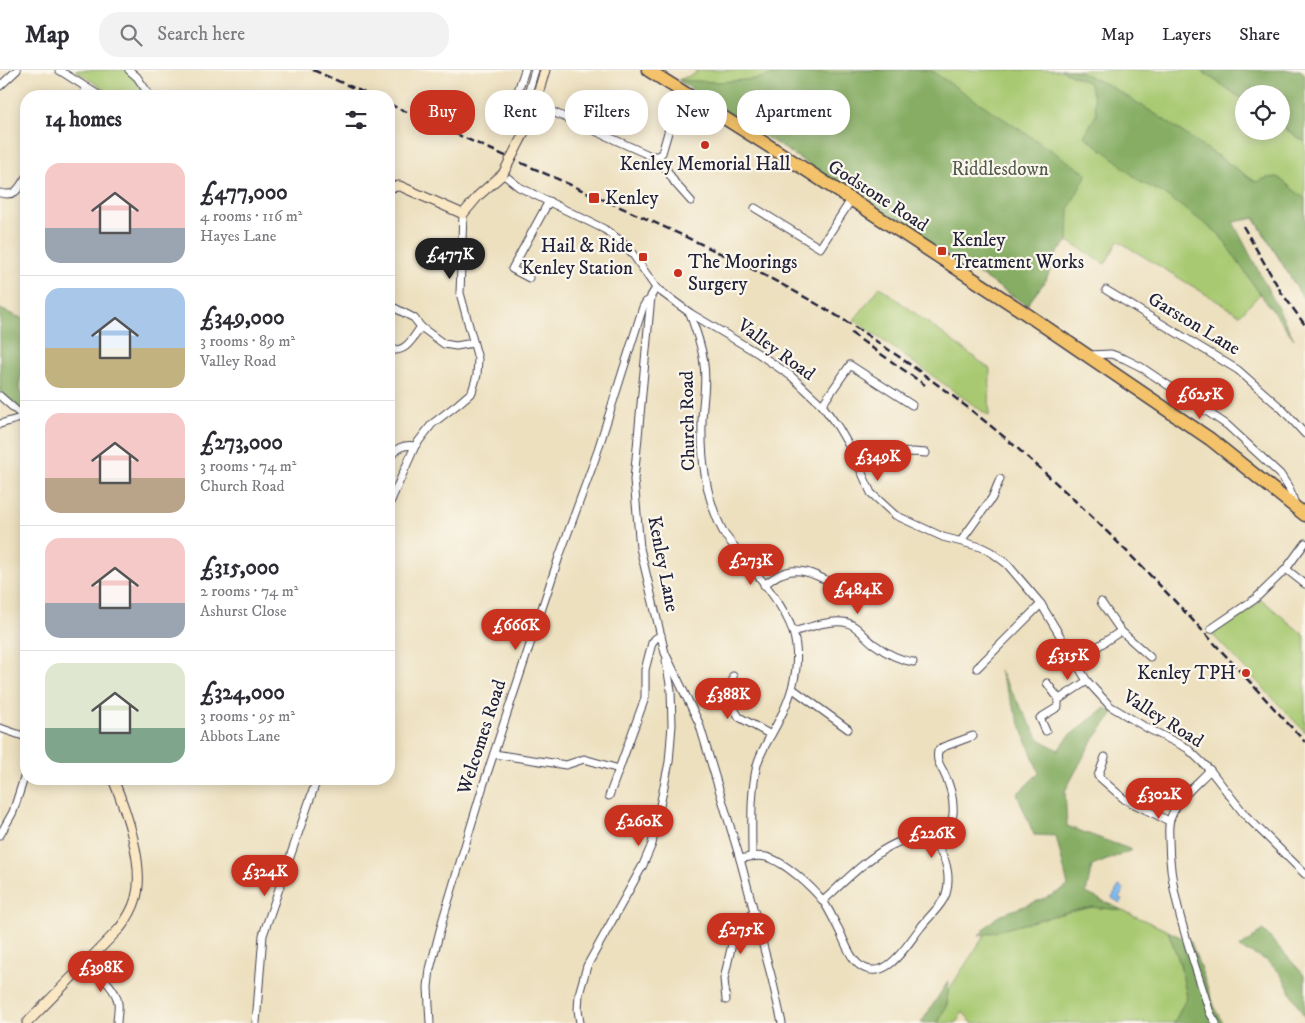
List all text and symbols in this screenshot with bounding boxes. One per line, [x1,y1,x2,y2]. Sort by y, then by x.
search box [99,12,449,57]
text: Map [25,20,69,50]
icon: search [117,21,145,49]
text: Search here [157,23,245,46]
text: Map [1101,24,1134,46]
text: Layers [1162,24,1211,46]
text: Share [1239,24,1280,46]
map controls [1235,85,1290,140]
button: locate [1235,85,1290,140]
chip: Buy [410,90,475,135]
chip: Rent [485,90,555,135]
chip: Filters [565,90,648,135]
chip: New [658,90,727,135]
chip: Apartment [737,90,850,135]
icon: filters [342,106,370,134]
text: 14 homes [45,107,122,133]
marker: Kenley Memorial Hall [699,139,711,151]
place label: Kenley Memorial Hall [619,153,791,176]
street label: Godstone Road [824,155,933,237]
park label: Riddlesdown [951,158,1049,181]
text: £477,000 [200,180,288,206]
icon: home [85,183,145,243]
place label: Kenley [605,187,659,210]
marker: Kenley [587,191,601,205]
text: 4 rooms · 116 m² [200,206,302,226]
text: Hayes Lane [200,226,276,246]
place label: Kenley Treatment Works [952,229,1084,274]
place label: Hail & Ride Kenley Station [521,235,633,280]
pin: £477K [415,238,485,280]
text: £477K [426,244,474,264]
marker: Kenley Treatment Works [936,245,948,257]
marker: Hail & Ride Kenley Station [637,251,649,263]
place label: The Moorings Surgery [688,251,797,296]
marker: The Moorings Surgery [672,267,684,279]
street label: Garston Lane [1144,287,1244,361]
text: £349,000 [200,305,285,331]
icon: home [85,308,145,368]
street label: Valley Road [732,313,820,386]
text: 3 rooms · 89 m² [200,331,295,351]
text: Valley Road [200,351,276,371]
street label: Church Road [676,370,700,471]
pin: £625K [1165,378,1235,420]
text: £625K [1177,384,1223,404]
text: £273,000 [200,430,283,456]
icon: home [85,433,145,493]
pin: £349K [843,440,913,482]
text: £349K [855,446,901,466]
text: 3 rooms · 74 m² [200,456,297,476]
text: Church Road [200,476,284,496]
street label: Kenley Lane [642,514,684,614]
pin: £273K [716,544,786,586]
text: £273K [729,550,773,570]
text: £315,000 [200,555,279,581]
icon: home [85,558,145,618]
pin: £484K [823,572,893,615]
text: £484K [834,579,882,599]
text: 2 rooms · 74 m² [200,581,298,601]
text: Ashurst Close [200,601,287,621]
pin: £666K [481,608,551,651]
text: £666K [492,615,540,635]
pin: £315K [1033,638,1103,681]
text: £315K [1047,645,1089,665]
place label: Kenley TPH [1137,662,1236,685]
marker: Kenley TPH [1240,667,1252,679]
street label: Welcomes Road [452,676,512,798]
pin: £388K [693,678,763,720]
text: £324,000 [200,680,285,706]
icon: home [85,683,145,743]
text: £388K [706,684,750,704]
street label: Valley Road [1118,685,1208,753]
text: 3 rooms · 95 m² [200,706,295,726]
text: Abbots Lane [200,726,280,746]
pin: £302K [1124,778,1194,820]
text: £302K [1137,784,1181,804]
pin: £260K [604,804,674,847]
text: £260K [615,811,663,831]
pin: £226K [897,816,967,859]
text: £226K [909,823,955,843]
pin: £324K [230,854,300,897]
text: £324K [242,861,288,881]
pin: £275K [706,912,776,955]
text: £275K [718,919,764,939]
pin: £398K [66,950,136,993]
text: £398K [79,957,123,977]

